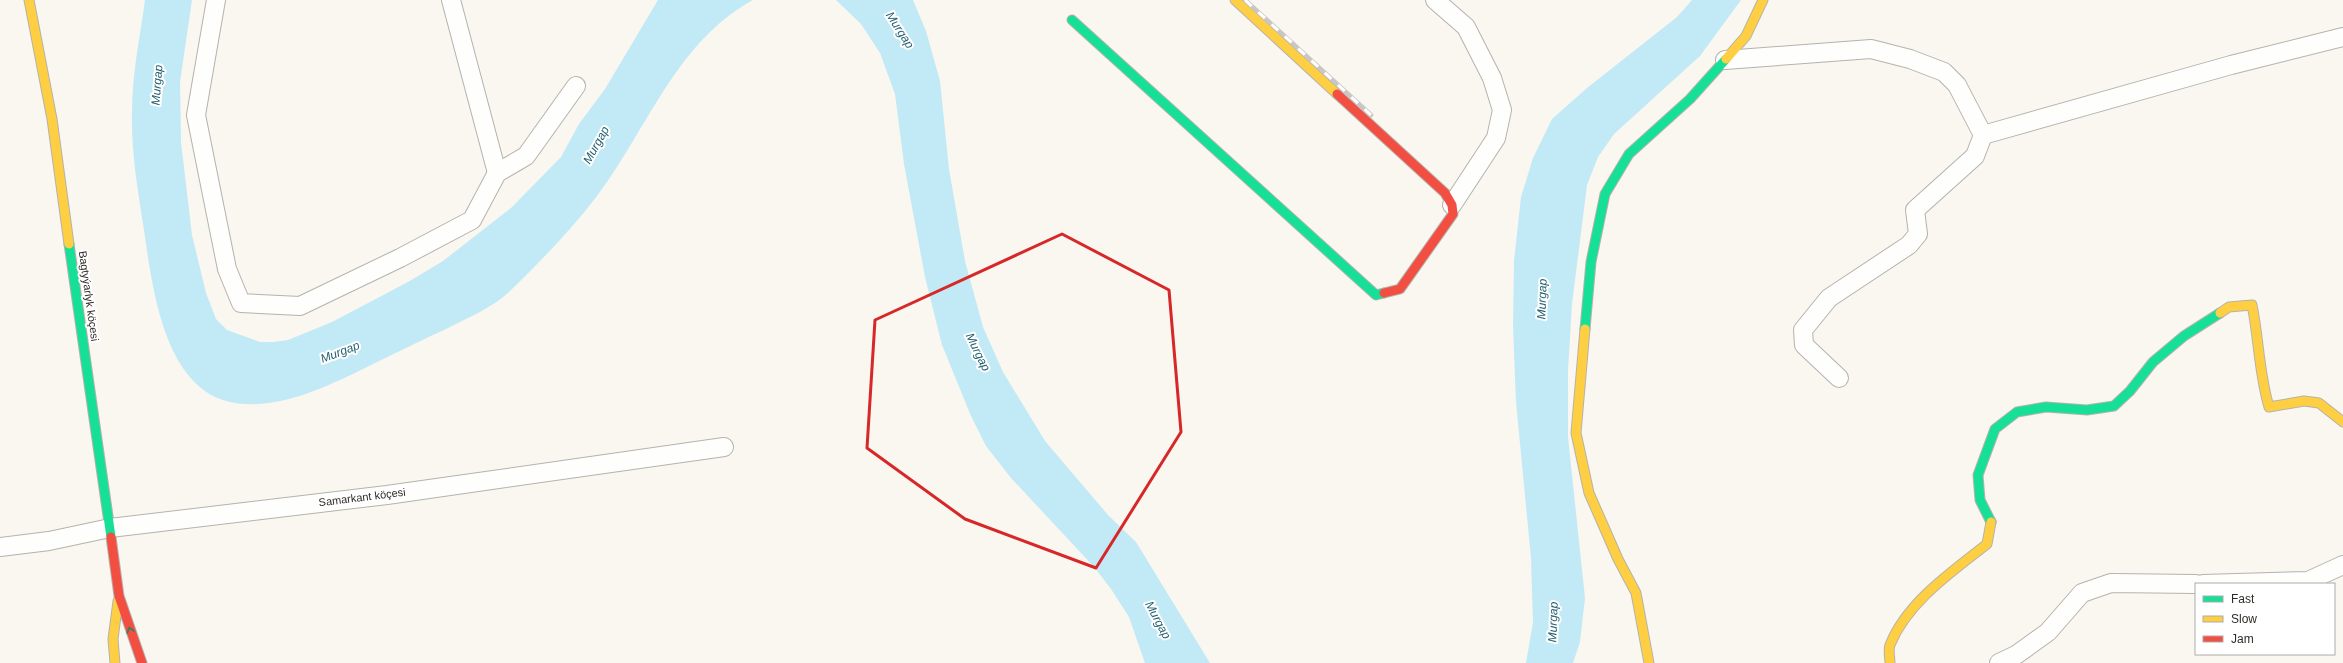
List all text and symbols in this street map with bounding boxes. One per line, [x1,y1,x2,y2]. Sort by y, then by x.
water label: Murgap [883,9,917,51]
water label: Murgap [149,64,165,106]
water label: Murgap [580,124,612,166]
street label: Bagtyýarlyk köçesi [77,250,101,342]
water label: Murgap [1534,278,1550,320]
water label: Murgap [963,331,993,374]
water label: Murgap [318,338,362,366]
street label: Samarkant köçesi [318,486,406,508]
legend [2195,583,2335,655]
text: Fast [2231,592,2255,606]
water label: Murgap [1142,599,1174,642]
water label: Murgap [1545,601,1561,643]
text: Slow [2231,612,2257,626]
one-way arrow [126,626,135,633]
text: Jam [2231,632,2254,646]

